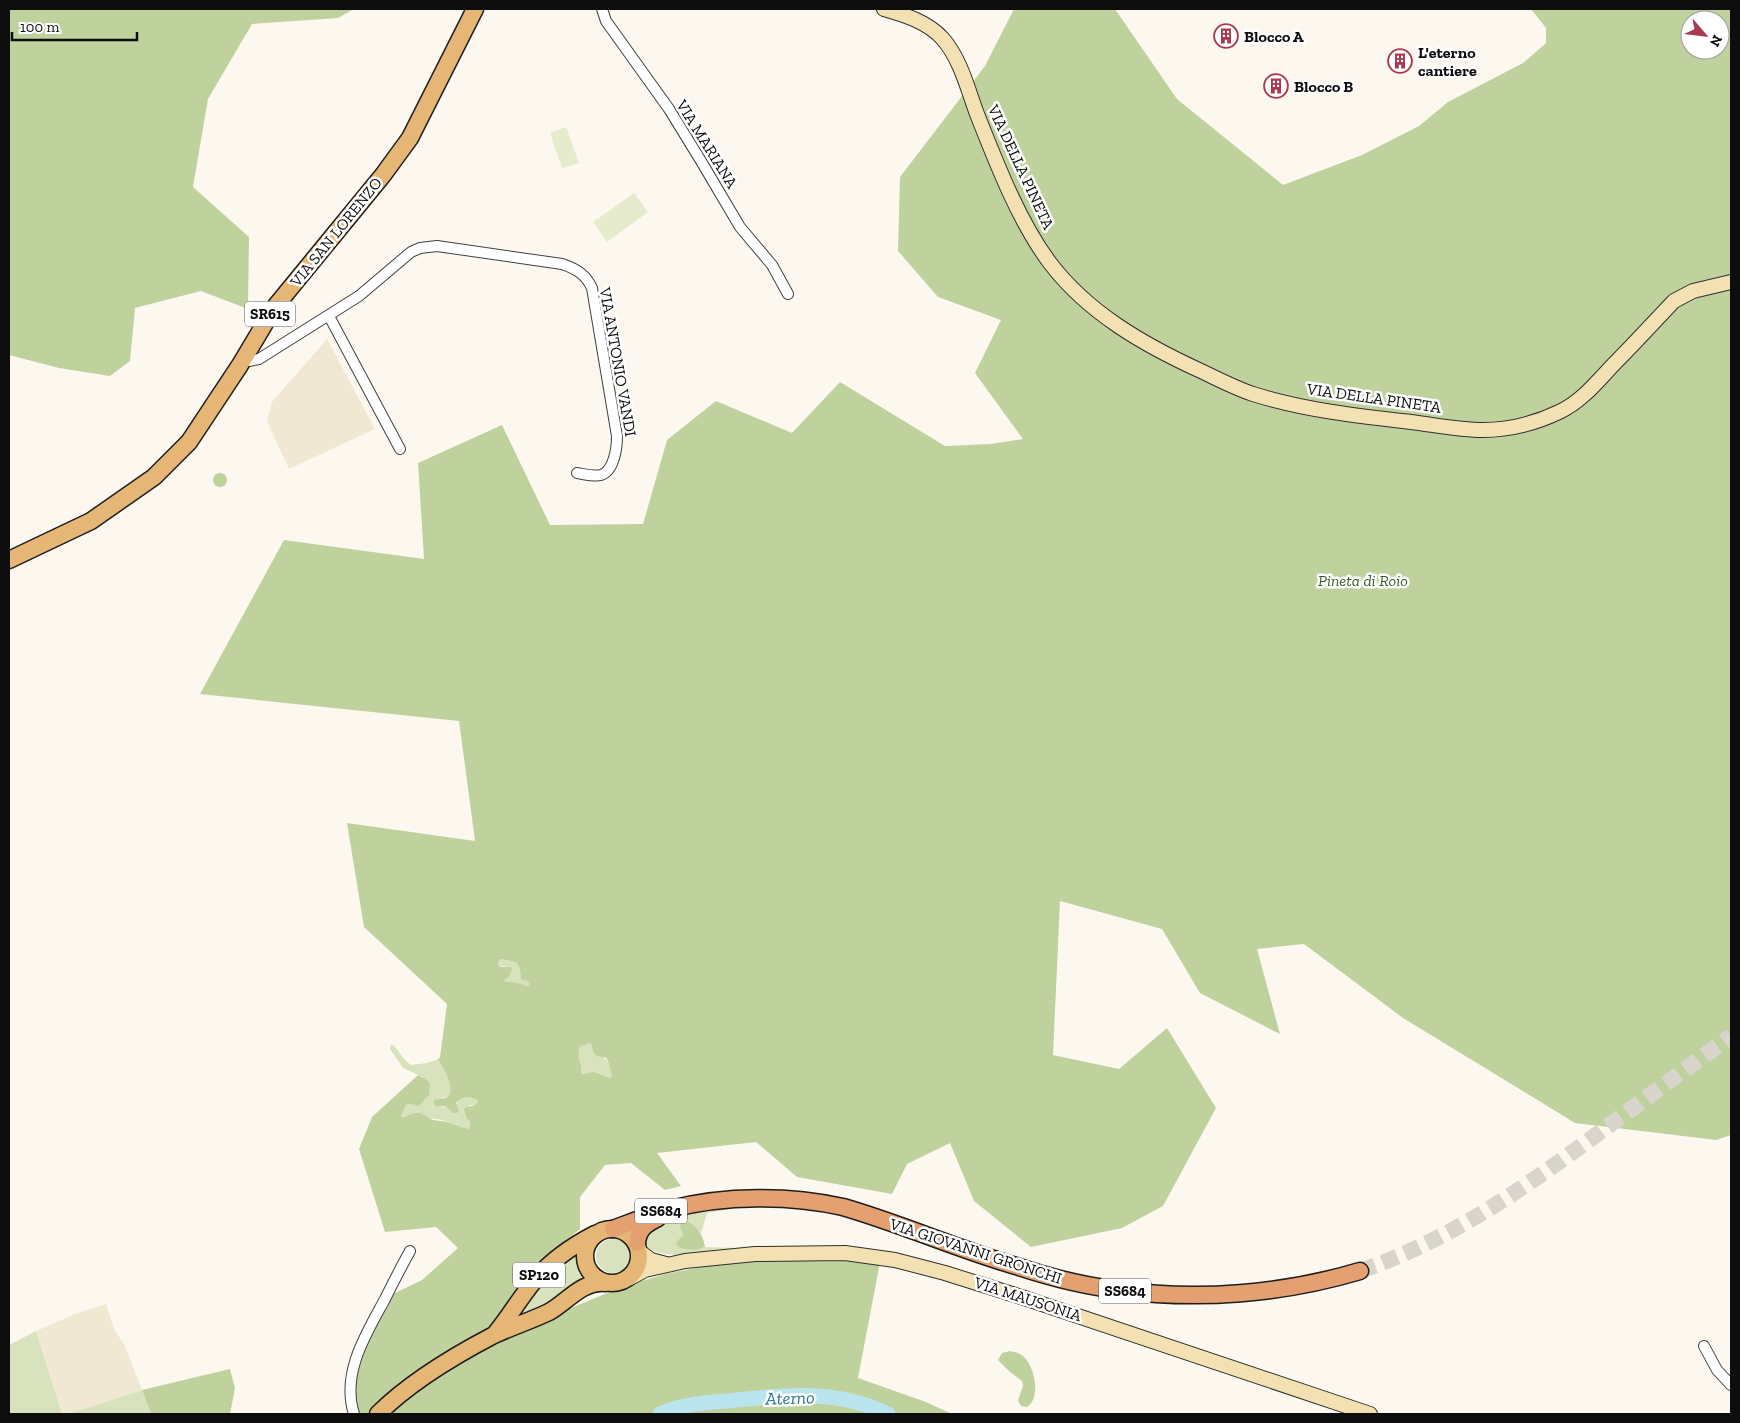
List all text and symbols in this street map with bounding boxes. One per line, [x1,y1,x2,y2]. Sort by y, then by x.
scale bar [12,10,138,42]
north arrow [1680,10,1730,60]
text: 100 m [20,18,59,36]
building icon: Blocco A [1213,23,1239,49]
place label: Blocco A [1244,27,1304,46]
text: N [1706,32,1726,50]
place label: L'eterno cantiere [1418,43,1477,80]
building icon: L'eterno cantiere [1387,48,1413,74]
building icon: Blocco B [1263,73,1289,99]
place label: Blocco B [1294,77,1353,96]
street label: VIA MARIANA [672,95,742,192]
street label: VIA DELLA PINETA [983,101,1058,233]
street label: VIA SAN LORENZO [285,173,386,291]
street label: VIA ANTONIO VANDI [595,285,640,438]
road number: SR615 [245,302,295,326]
street label: VIA DELLA PINETA [1305,379,1443,417]
park label: Pineta di Roio [1318,571,1408,590]
road number: SS684 [635,1198,687,1224]
street label: VIA GIOVANNI GRONCHI [887,1214,1064,1288]
road number: SP120 [513,1262,565,1288]
street label: VIA MAUSONIA [971,1272,1085,1325]
road number: SS684 [1099,1278,1151,1304]
water label: Aterno [764,1386,815,1410]

